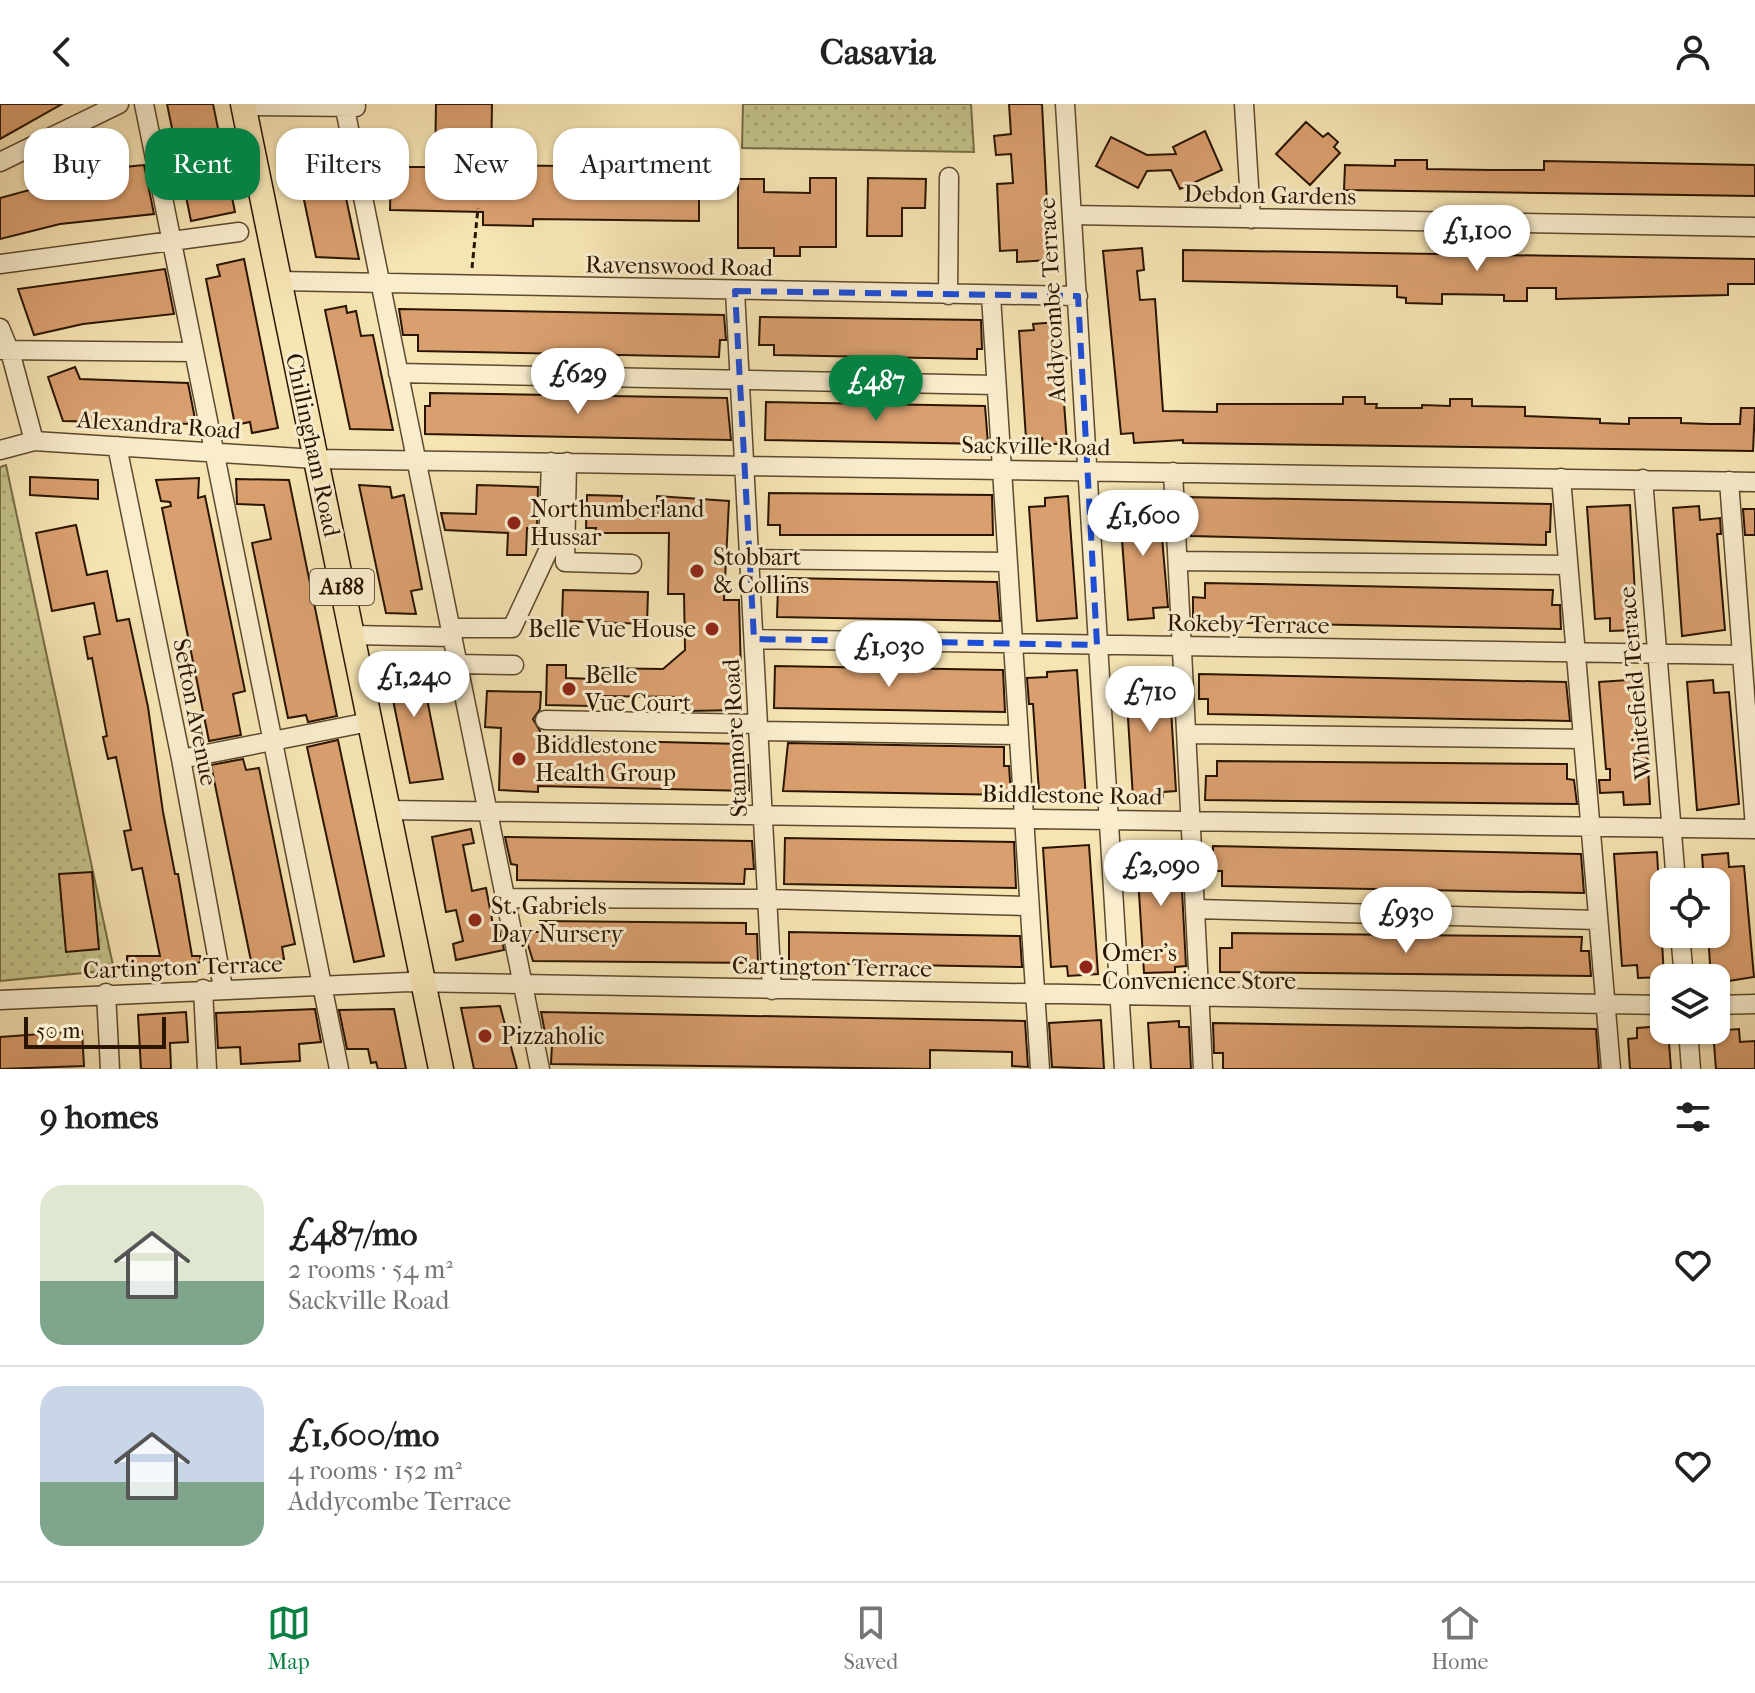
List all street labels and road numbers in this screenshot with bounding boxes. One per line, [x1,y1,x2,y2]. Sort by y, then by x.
street label: Debdon Gardens [1183,179,1357,211]
street label: Addycombe Terrace [1033,196,1071,405]
street label: Ravenswood Road [585,250,774,282]
street label: Chillingham Road [280,351,346,540]
street label: Alexandra Road [75,405,243,445]
street label: Sackville Road [961,431,1112,461]
road number: A188 [310,569,374,605]
street label: Whitefield Terrace [1613,585,1657,782]
street label: Rokeby Terrace [1166,609,1330,639]
street label: Sefton Avenue [167,636,223,788]
street label: Stanmore Road [717,657,753,818]
street label: Biddlestone Road [981,779,1164,811]
street label: Cartington Terrace [83,950,284,984]
street label: Cartington Terrace [732,951,932,983]

